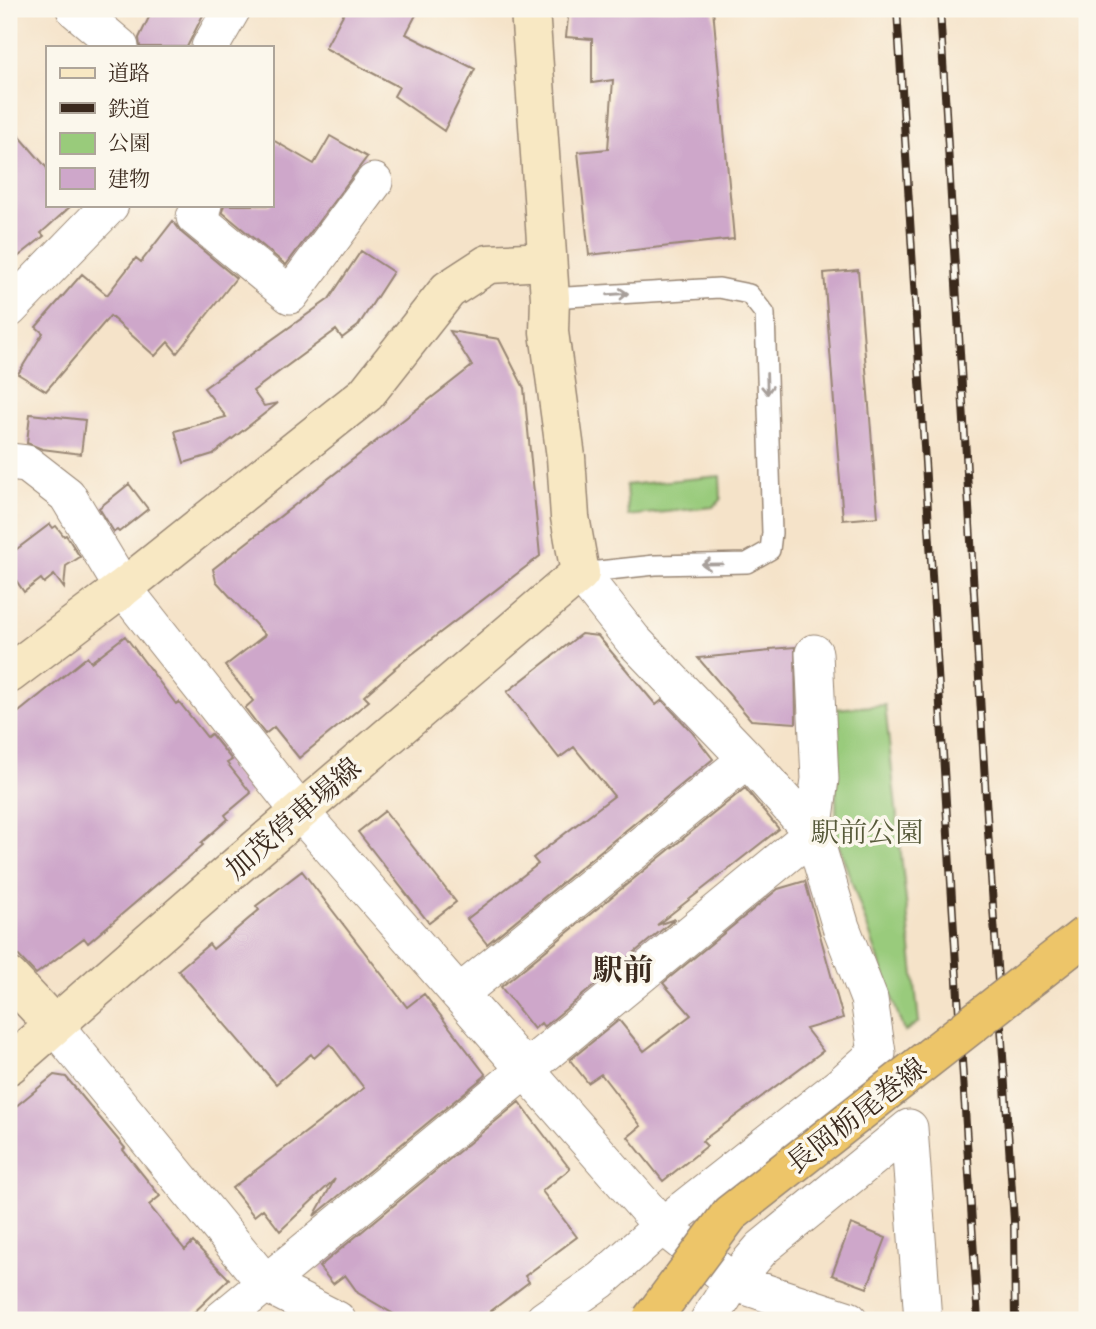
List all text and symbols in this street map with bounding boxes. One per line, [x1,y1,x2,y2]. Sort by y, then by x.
legend [46,46,273,206]
text: 道路 [108,60,150,90]
text: 鉄道 [108,96,150,126]
text: 公園 [108,130,150,160]
text: 建物 [108,166,150,196]
one-way arrow [606,287,629,300]
one-way arrow [761,372,774,395]
one-way arrow [701,557,724,570]
street label: 加茂停車場線 [218,750,371,890]
park label: 駅前公園 [811,815,923,855]
district label: 駅前 [593,951,653,994]
street label: 長岡栃尾巻線 [779,1050,936,1185]

